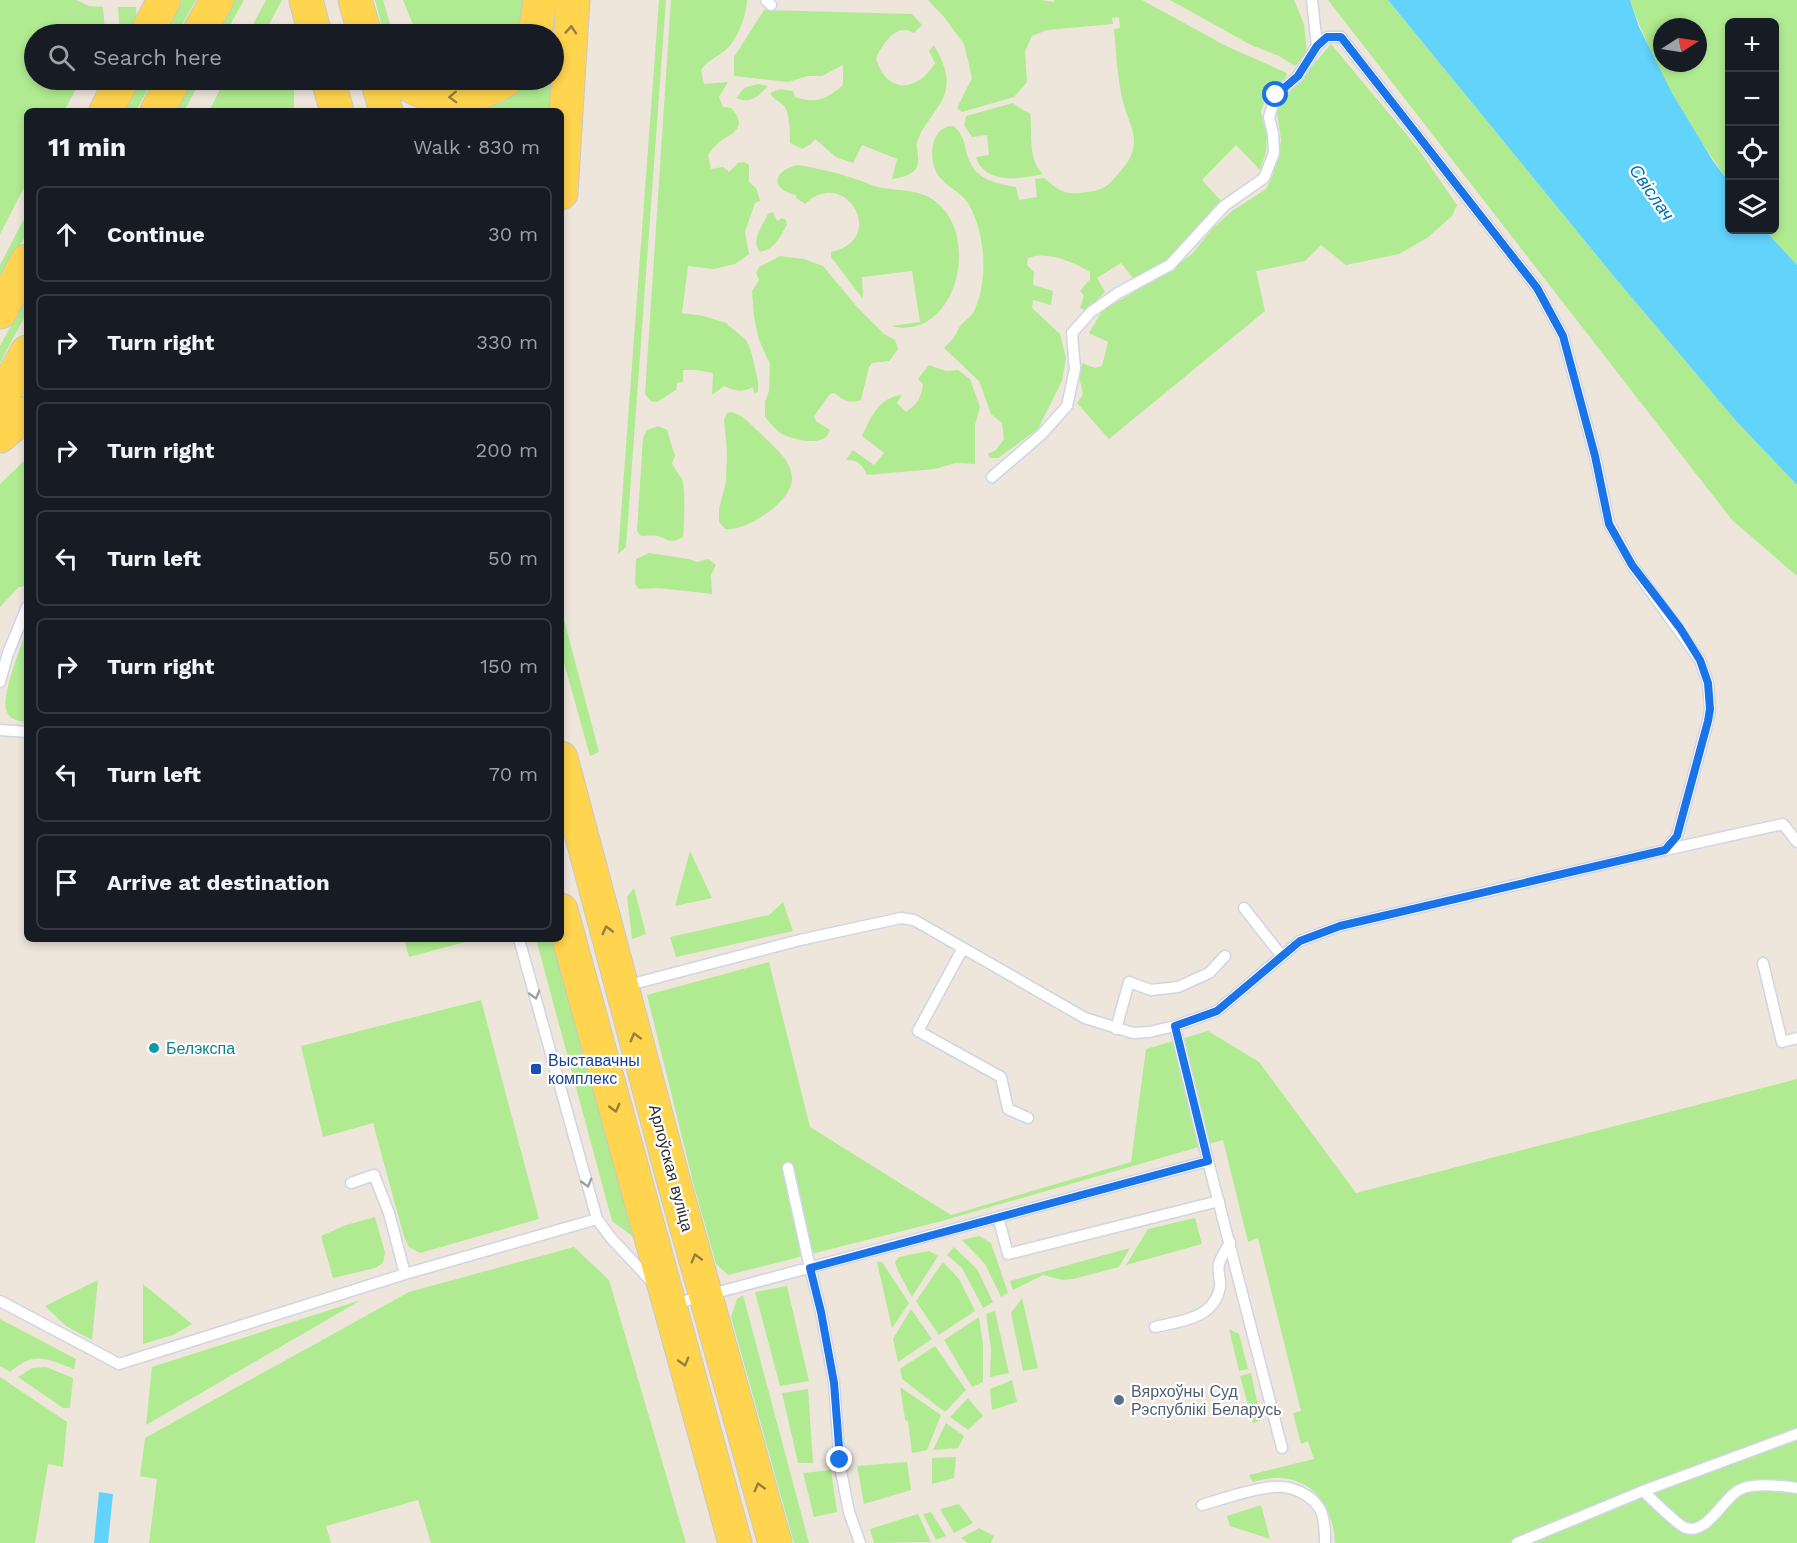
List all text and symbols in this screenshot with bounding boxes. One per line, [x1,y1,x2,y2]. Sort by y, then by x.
north arrow [1653,18,1707,72]
map controls [1725,18,1779,234]
button: + [1725,18,1779,72]
search box [24,24,564,90]
one-way arrow [565,25,578,34]
icon: search [45,41,78,74]
text: Search here [93,45,222,70]
button: − [1725,72,1779,126]
route start [1262,81,1288,107]
one-way arrow [449,90,458,103]
button: locate [1725,126,1779,180]
text: 11 min [48,132,126,162]
text: Walk · 830 m [413,135,540,159]
water label: Свіслач [1625,160,1679,224]
button: layers [1725,180,1779,234]
icon: ahead [50,218,83,251]
text: Continue [107,222,205,247]
text: 30 m [488,222,538,246]
icon: right [50,326,83,359]
text: Turn right [107,330,214,355]
text: 330 m [476,330,538,354]
icon: right [50,434,83,467]
text: Turn right [107,438,214,463]
text: 200 m [476,438,538,462]
icon: left [50,542,83,575]
text: Turn left [107,546,201,571]
text: 50 m [488,546,538,570]
icon: right [50,650,83,683]
text: Turn right [107,654,214,679]
text: 150 m [480,654,538,678]
icon: left [50,758,83,791]
text: Turn left [107,762,201,787]
text: 70 m [489,762,538,786]
icon: arrive [50,866,83,899]
text: Arrive at destination [107,870,330,895]
one-way arrow [602,926,614,936]
one-way arrow [528,990,540,1000]
one-way arrow [630,1033,643,1043]
place label: Белэкспа [166,1039,235,1058]
marker: Белэкспа [147,1041,161,1055]
place label: Выставачны комплекс [548,1051,640,1088]
marker: Выставачны комплекс [529,1062,543,1076]
street label: Арлоўская вуліца [645,1102,697,1234]
one-way arrow [607,1103,620,1113]
one-way arrow [580,1177,592,1188]
one-way arrow [690,1253,703,1263]
one-way arrow [677,1356,689,1367]
place label: Вярхоўны Суд Рэспублікі Беларусь [1131,1382,1282,1419]
marker: Вярхоўны Суд Рэспублікі Беларусь [1112,1393,1126,1407]
route end [826,1446,852,1472]
one-way arrow [754,1482,766,1492]

